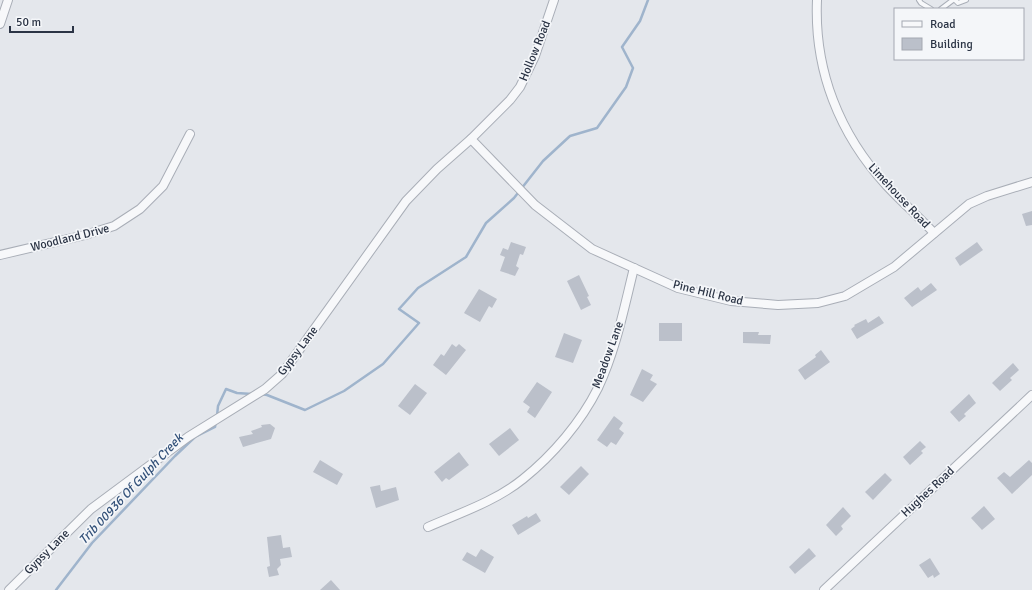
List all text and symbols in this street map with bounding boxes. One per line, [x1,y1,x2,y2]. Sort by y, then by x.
scale bar [10,8,73,34]
legend [894,8,1024,60]
text: 50 m [16,15,41,30]
text: Road [930,17,956,32]
street label: Hollow Road [516,18,554,84]
text: Building [930,37,973,52]
street label: Limehouse Road [865,160,933,232]
street label: Woodland Drive [29,221,111,255]
street label: Pine Hill Road [671,277,745,309]
street label: Meadow Lane [589,319,627,391]
street label: Gypsy Lane [275,323,321,379]
water label: Trib 00936 Of Gulph Creek [75,429,188,548]
street label: Hughes Road [898,464,958,520]
street label: Gypsy Lane [21,526,73,578]

